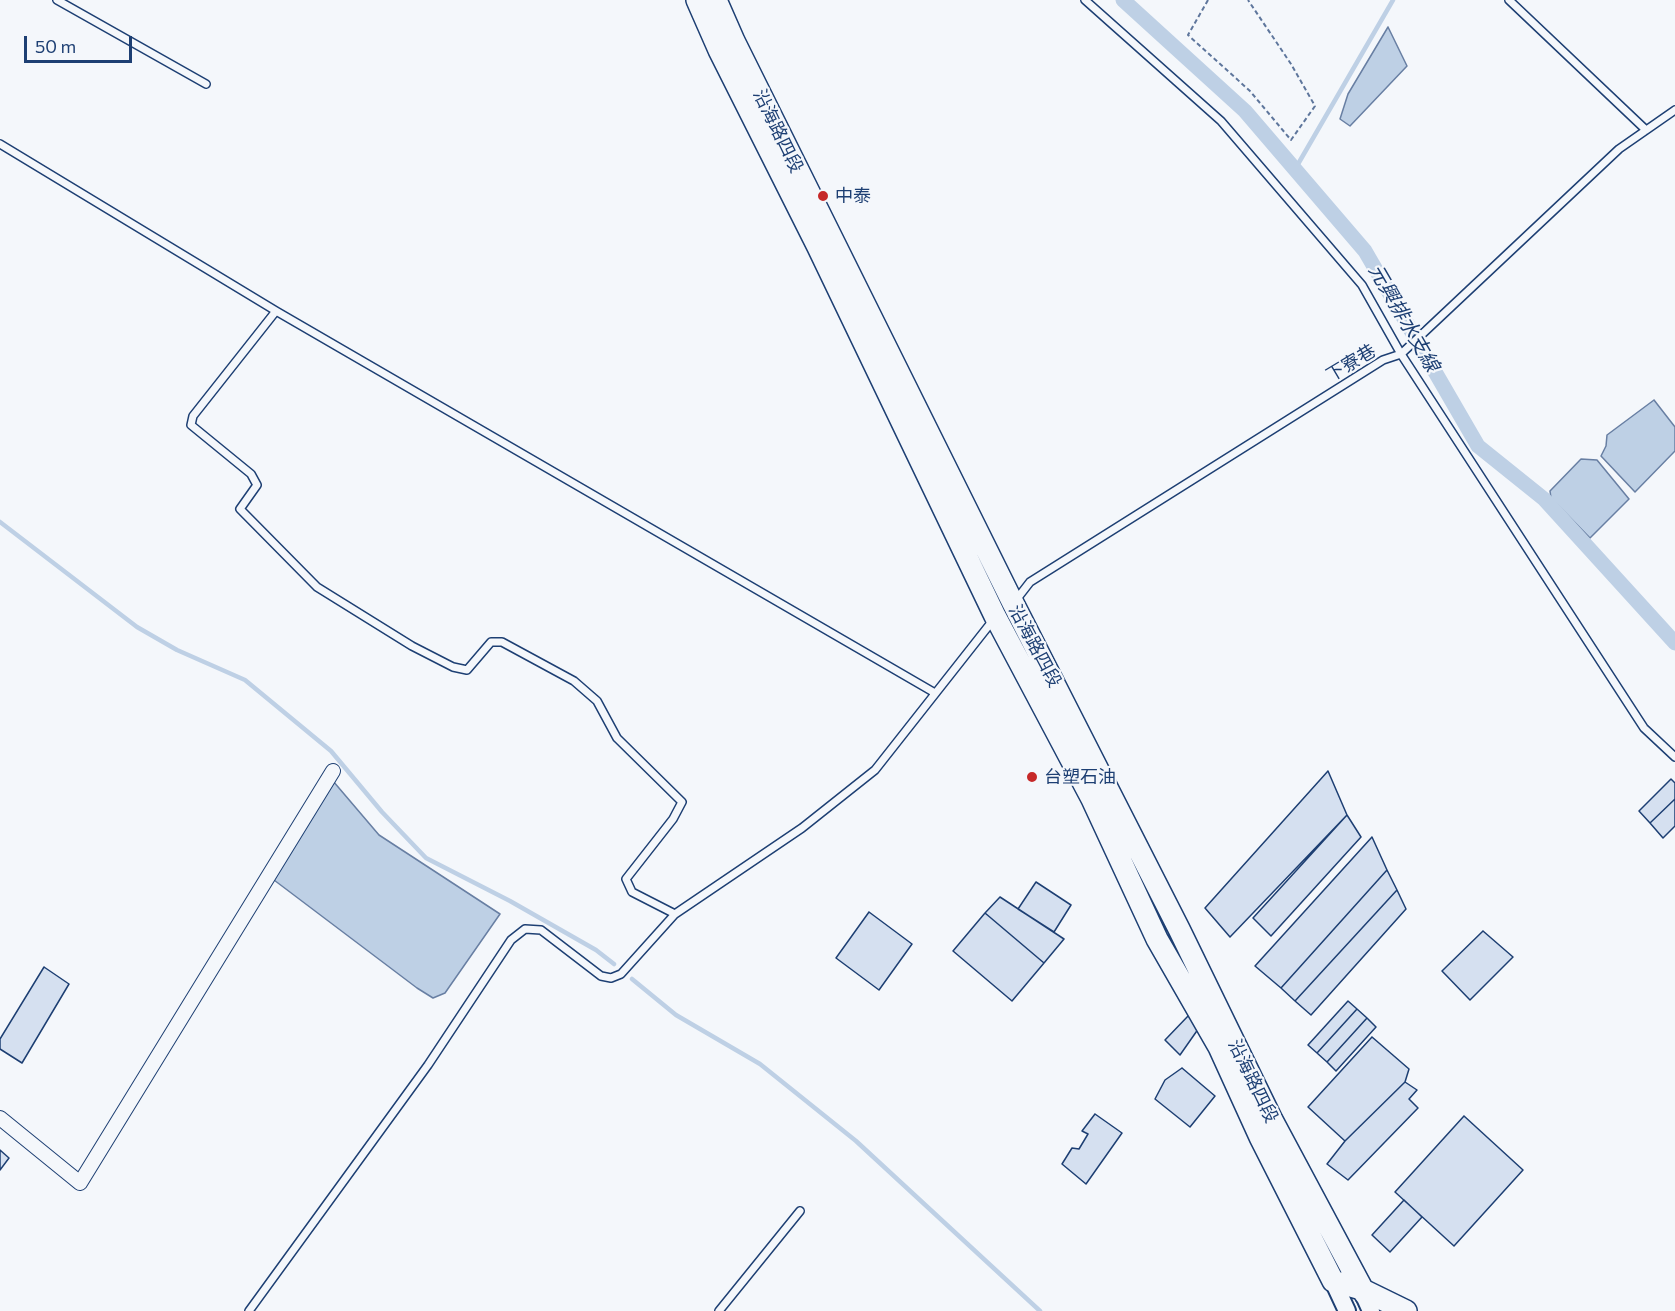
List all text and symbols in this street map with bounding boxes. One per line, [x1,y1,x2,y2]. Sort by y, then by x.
scale bar [27,24,135,62]
text: 50 m [35,35,76,57]
street label: 沿海路四段 [749,86,807,176]
place label: 中泰 [835,185,871,207]
marker: 中泰 [816,189,830,203]
water label: 元興排水支線 [1364,260,1444,376]
street label: 下寮巷 [1322,340,1380,386]
street label: 沿海路四段 [1004,601,1066,691]
place label: 台塑石油 [1044,766,1116,788]
marker: 台塑石油 [1025,770,1039,784]
street label: 沿海路四段 [1224,1036,1282,1126]

